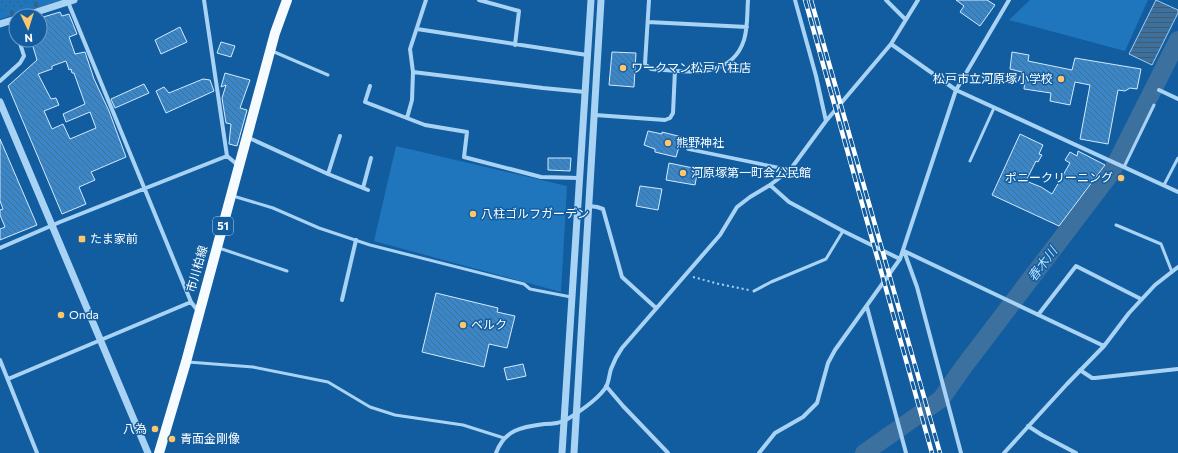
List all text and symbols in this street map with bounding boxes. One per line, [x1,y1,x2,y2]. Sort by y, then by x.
north arrow [8,8,48,48]
text: N [24,32,33,45]
place label: ワークマン松戸八柱店 [631,60,751,74]
marker: ワークマン松戸八柱店 [618,63,628,73]
place label: 松戸市立河原塚小学校 [933,71,1053,85]
marker: 松戸市立河原塚小学校 [1056,74,1066,84]
place label: 熊野神社 [676,135,724,149]
marker: 熊野神社 [663,138,673,148]
place label: 河原塚第一町会公民館 [691,165,811,179]
marker: 河原塚第一町会公民館 [678,168,688,178]
place label: ポニークリーニング [1005,170,1113,184]
marker: ポニークリーニング [1116,173,1126,183]
place label: 八柱ゴルフガーデン [481,206,589,220]
marker: 八柱ゴルフガーデン [468,209,478,219]
road number: 51 [213,217,233,235]
place label: たま家前 [90,231,138,245]
marker: たま家前 [77,234,87,244]
water label: 春木川 [1024,242,1061,284]
street label: 市川柏線 [183,244,209,294]
place label: Onda [69,307,99,321]
marker: Onda [56,310,66,320]
place label: ベルク [471,317,507,331]
marker: ベルク [458,320,468,330]
place label: 八為 [123,421,147,435]
marker: 八為 [150,424,160,434]
place label: 青面金剛像 [180,431,240,445]
marker: 青面金剛像 [167,434,177,444]

